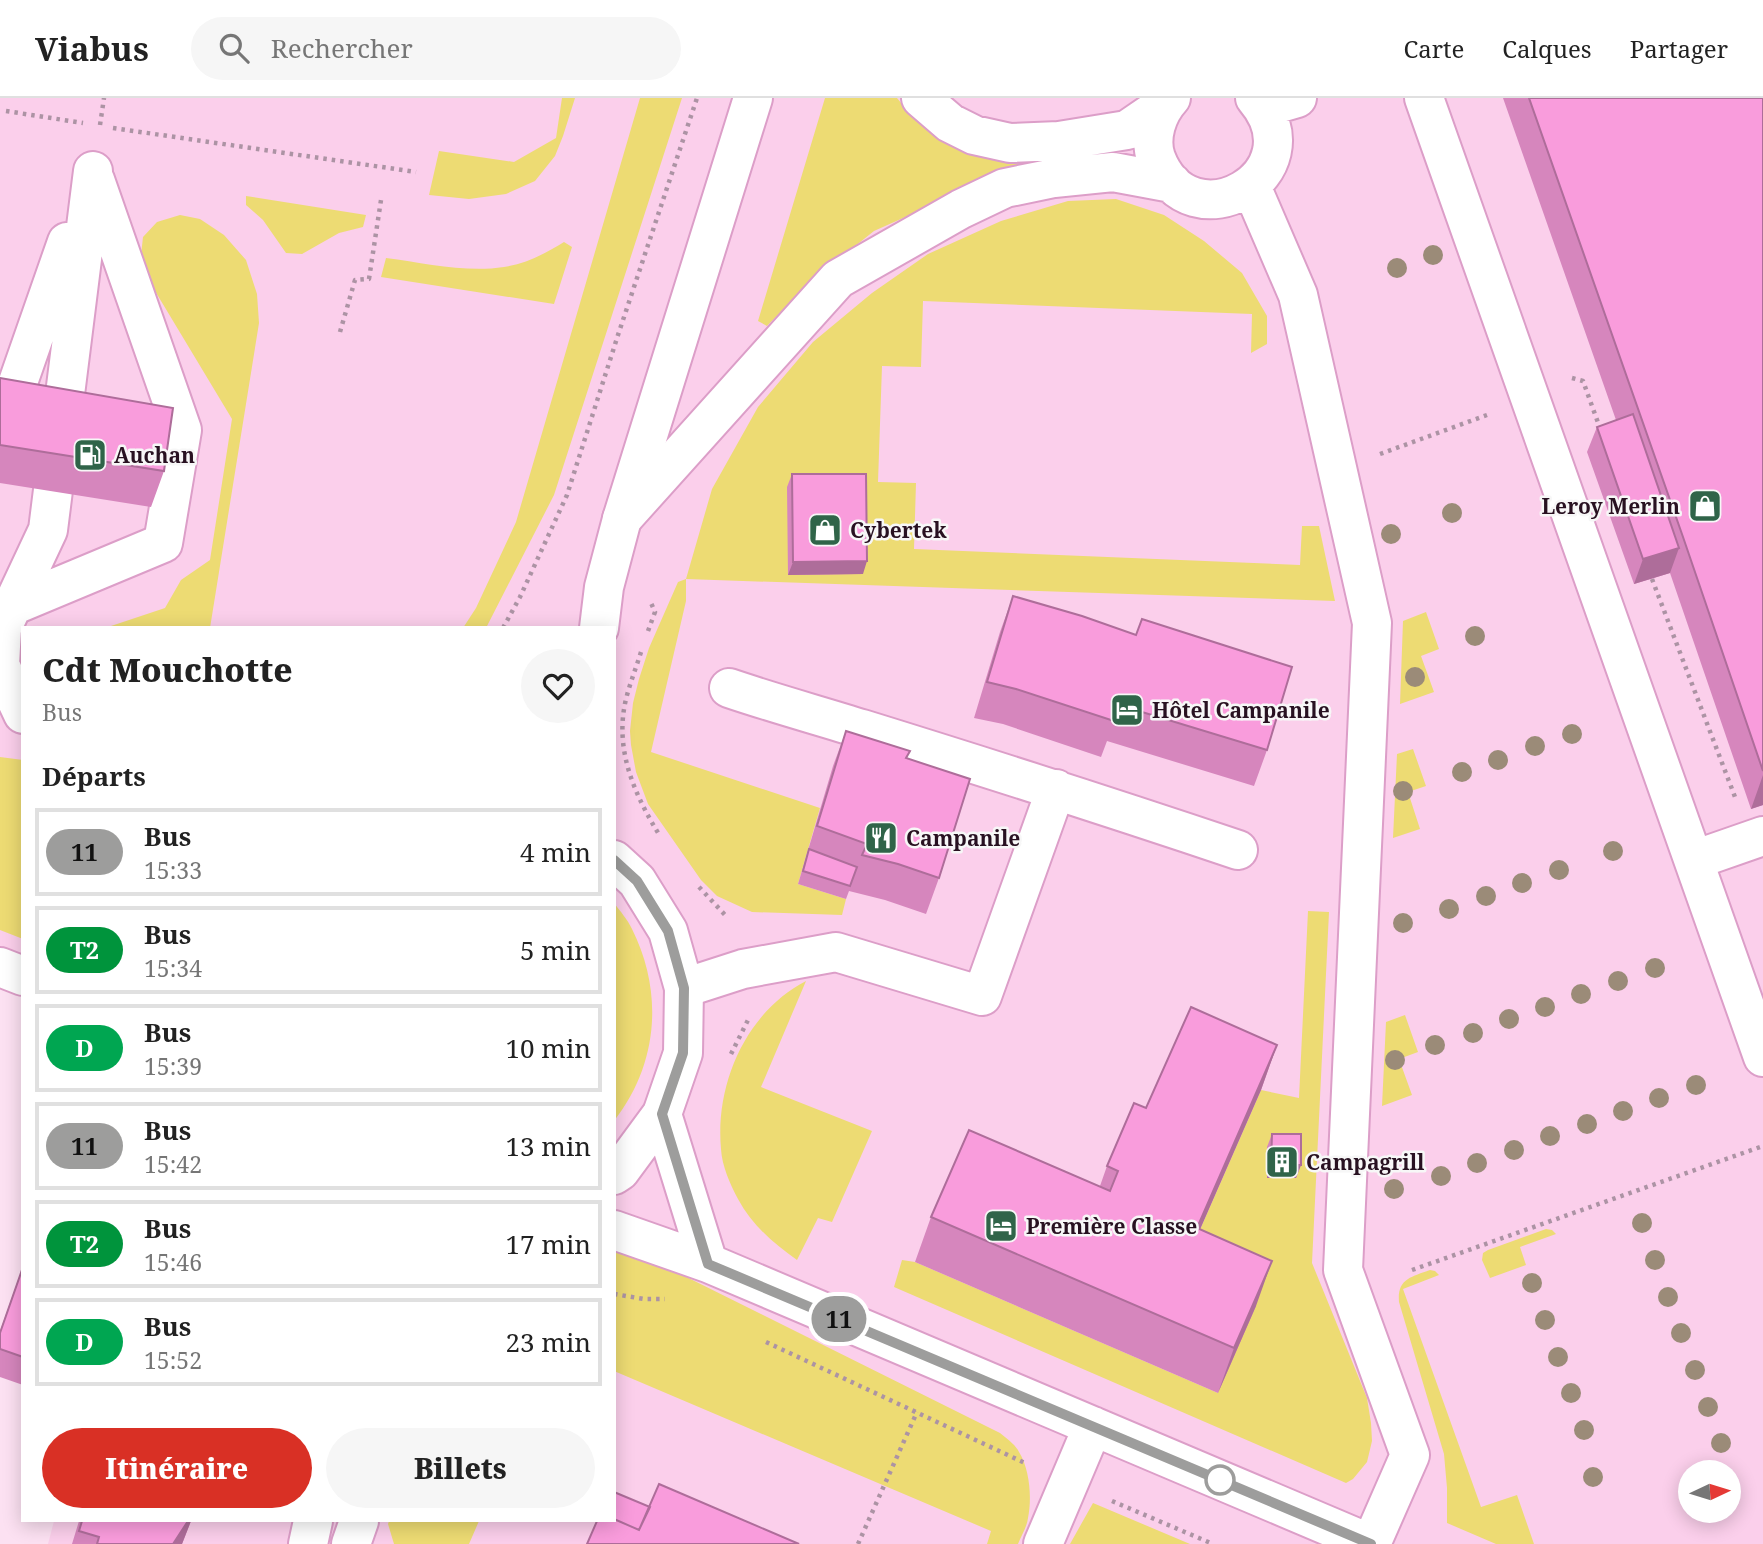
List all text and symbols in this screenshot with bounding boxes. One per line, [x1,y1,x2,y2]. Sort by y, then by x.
search box [191,17,681,80]
text: Viabus [35,26,149,71]
icon: search [215,29,253,67]
text: Rechercher [271,30,413,66]
text: Carte [1404,32,1464,65]
text: Calques [1502,32,1592,65]
text: Partager [1630,32,1728,65]
fuel station icon: Auchan [71,436,109,474]
place label: Auchan [114,441,195,469]
shop icon: Leroy Merlin [1686,487,1724,525]
place label: Leroy Merlin [1541,492,1680,520]
shop icon: Cybertek [806,511,844,549]
place label: Cybertek [850,516,947,544]
text: Cdt Mouchotte [42,647,293,692]
button: heart [521,649,595,723]
hotel icon: Hôtel Campanile [1108,691,1146,729]
text: Bus [42,696,82,728]
place label: Hôtel Campanile [1152,696,1330,724]
text: Départs [42,758,146,794]
text: Bus [144,818,191,854]
restaurant icon: Campanile [862,819,900,857]
place label: Campanile [906,824,1020,852]
text: 4 min [520,834,591,870]
text: 11 [71,835,98,868]
text: 15:33 [144,854,202,886]
text: Bus [144,916,191,952]
text: 5 min [520,932,591,968]
text: T2 [70,933,99,966]
text: 15:34 [144,952,202,984]
text: Bus [144,1014,191,1050]
text: 10 min [506,1030,591,1066]
text: D [75,1031,94,1064]
text: 15:39 [144,1050,202,1082]
text: Bus [144,1112,191,1148]
text: 13 min [506,1128,591,1164]
text: 11 [71,1129,98,1162]
building icon: Campagrill [1263,1143,1301,1181]
text: 15:42 [144,1148,202,1180]
place label: Campagrill [1306,1148,1425,1176]
hotel icon: Première Classe [982,1207,1020,1245]
text: Bus [144,1210,191,1246]
place label: Première Classe [1026,1212,1197,1240]
text: 17 min [506,1226,591,1262]
text: T2 [70,1227,99,1260]
text: 15:46 [144,1246,202,1278]
line badge: 11 [808,1296,870,1342]
text: 11 [825,1302,853,1335]
text: Bus [144,1308,191,1344]
text: 23 min [506,1324,591,1360]
text: D [75,1325,94,1358]
text: 15:52 [144,1344,202,1376]
button: Itinéraire [42,1428,312,1508]
button: Billets [326,1428,595,1508]
north arrow [1678,1460,1741,1522]
map controls [1678,1460,1741,1523]
unlabelled marker [1205,1465,1235,1495]

